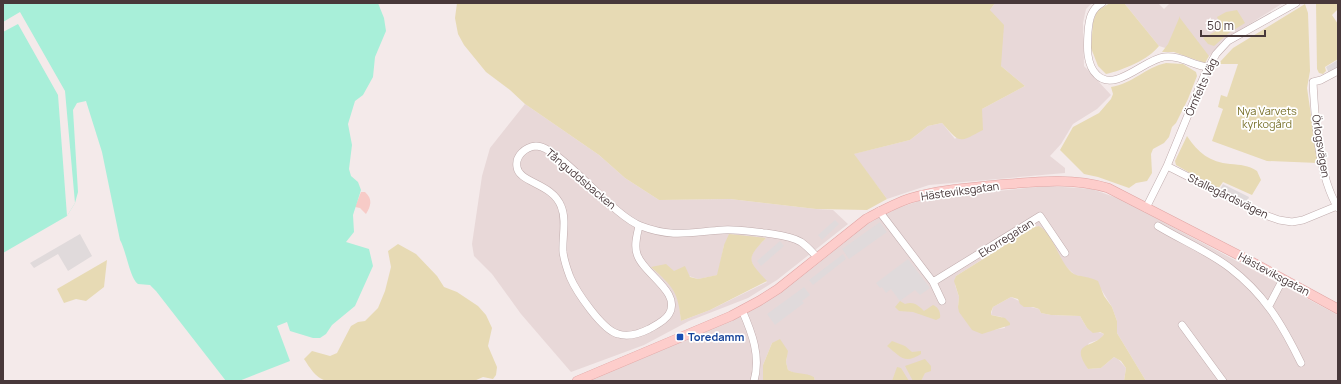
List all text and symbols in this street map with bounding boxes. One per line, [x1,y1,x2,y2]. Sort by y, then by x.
scale bar [1201,12,1265,38]
text: 50 m [1207,17,1234,34]
street label: Örnfelts Väg [1181,55,1220,118]
park label: Nya Varvets kyrkogård [1237,103,1297,131]
street label: Örlogsvägen [1309,113,1334,179]
street label: Tånguddsbacken [543,145,620,212]
street label: Stallegårdsvägen [1185,169,1271,222]
street label: Hästeviksgatan [920,178,1000,203]
street label: Ekorregatan [975,215,1036,260]
street label: Hästeviksgatan [1236,248,1313,299]
place label: Toredamm [688,329,745,344]
marker: Toredamm [675,332,685,342]

